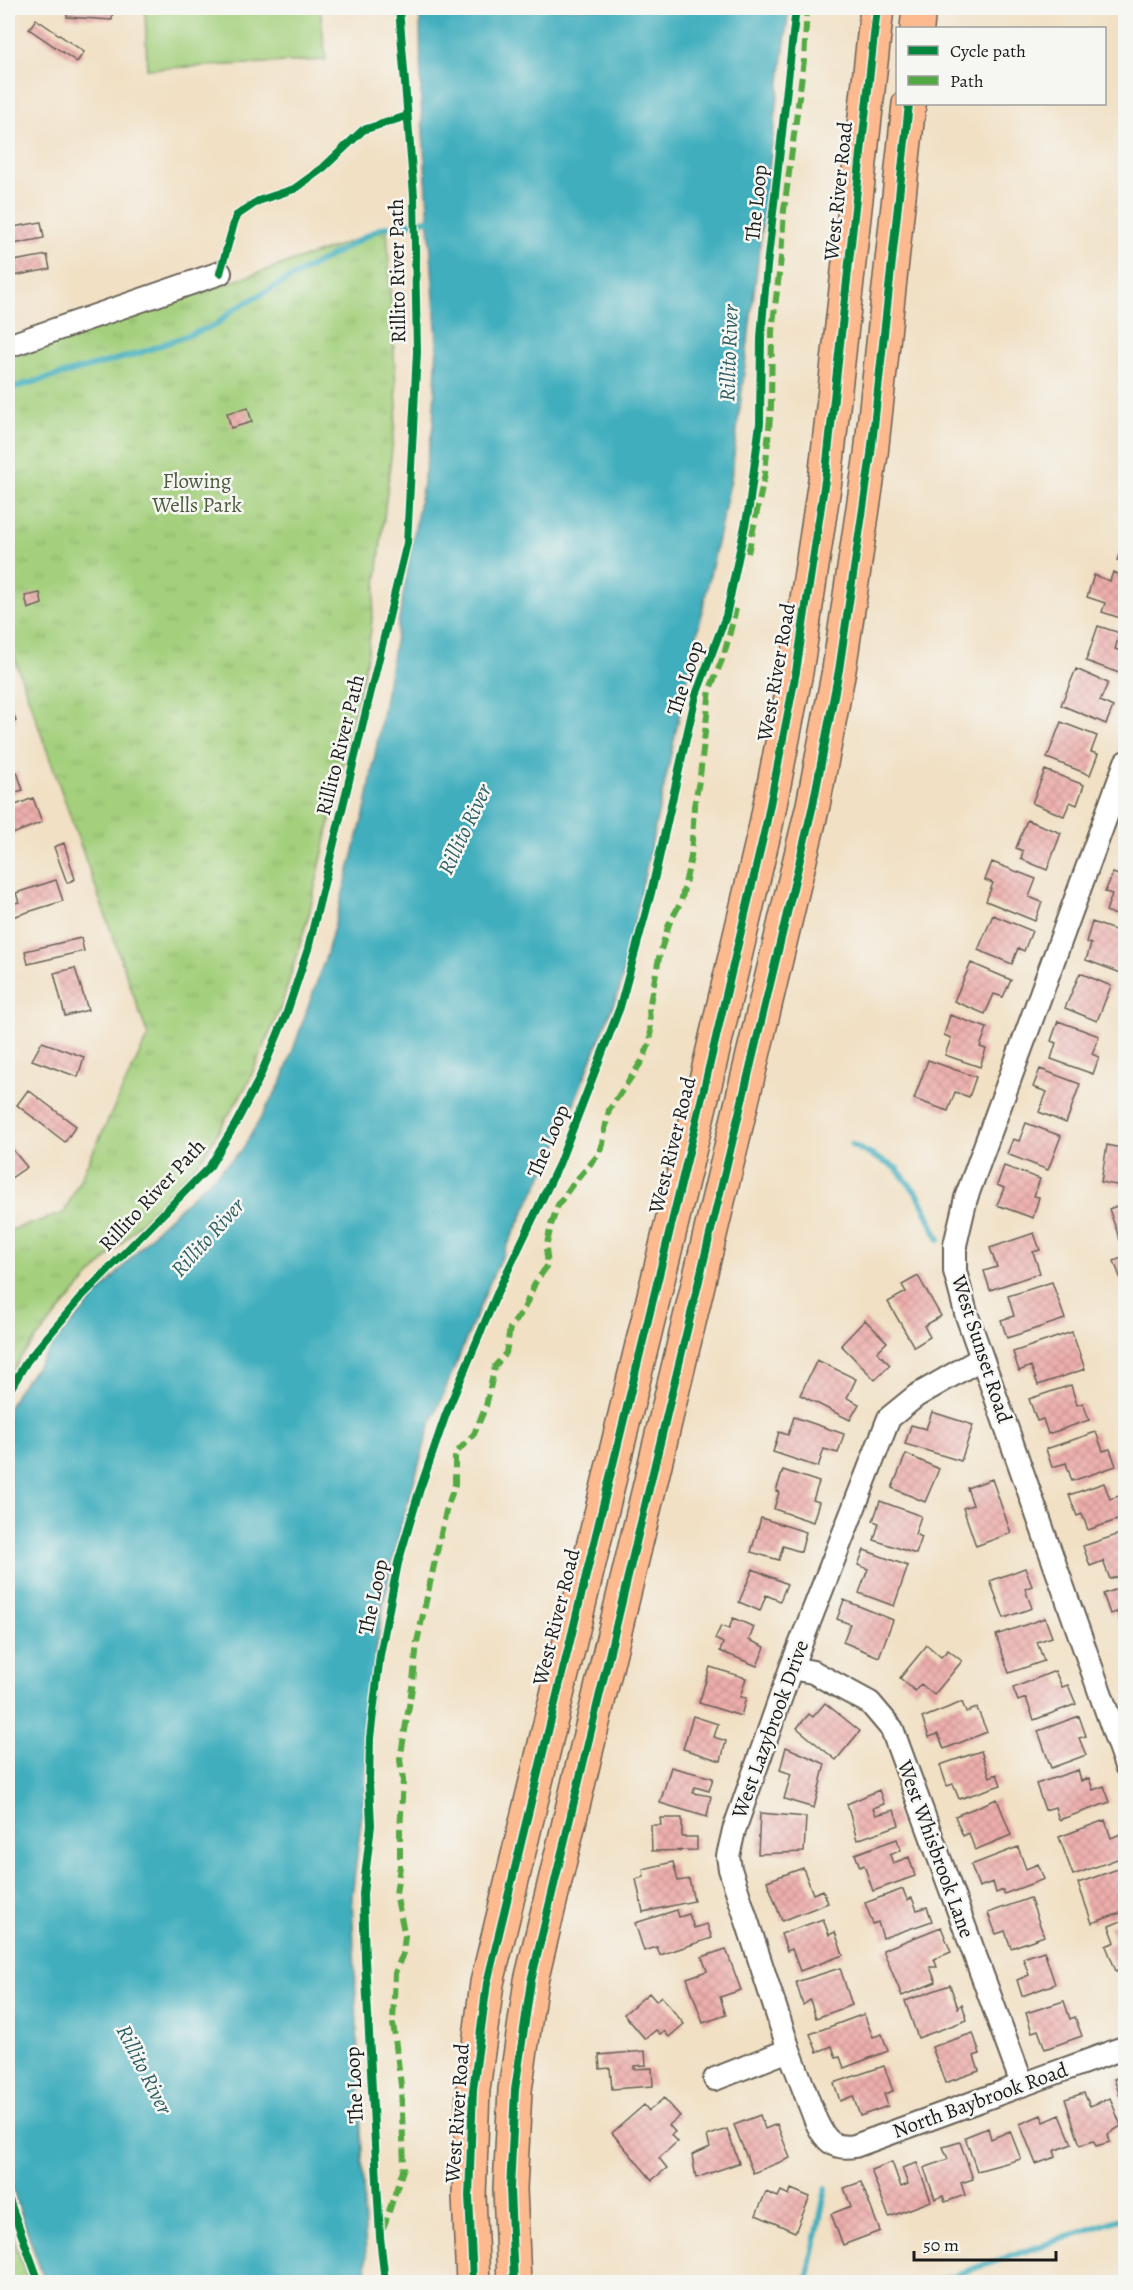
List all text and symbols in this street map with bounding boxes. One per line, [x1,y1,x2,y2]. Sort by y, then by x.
legend [896,27,1106,105]
text: Cycle path [950,39,1026,63]
text: Path [950,69,984,93]
street label: West River Road [817,119,859,263]
street label: The Loop [738,163,774,243]
street label: Rillito River Path [382,199,412,343]
water label: Rillito River [712,303,746,402]
park label: Flowing Wells Park [151,467,242,519]
street label: West River Road [750,600,802,744]
street label: The Loop [660,637,710,719]
street label: Rillito River Path [309,672,371,818]
water label: Rillito River [431,778,500,880]
street label: West River Road [641,1073,703,1217]
street label: The Loop [520,1100,576,1182]
street label: Rillito River Path [94,1134,210,1256]
water label: Rillito River [165,1192,249,1282]
street label: West Sunset Road [945,1271,1019,1427]
street label: West River Road [525,1545,587,1689]
street label: The Loop [351,1556,395,1638]
street label: West Lazybrook Drive [724,1636,815,1823]
street label: West Whisbrook Lane [890,1755,981,1942]
water label: Rillito River [109,2019,180,2121]
street label: West River Road [438,2042,476,2185]
street label: The Loop [338,2046,370,2124]
street label: North Baybrook Road [889,2055,1072,2145]
scale bar [914,2224,1056,2262]
text: 50 m [923,2233,959,2257]

